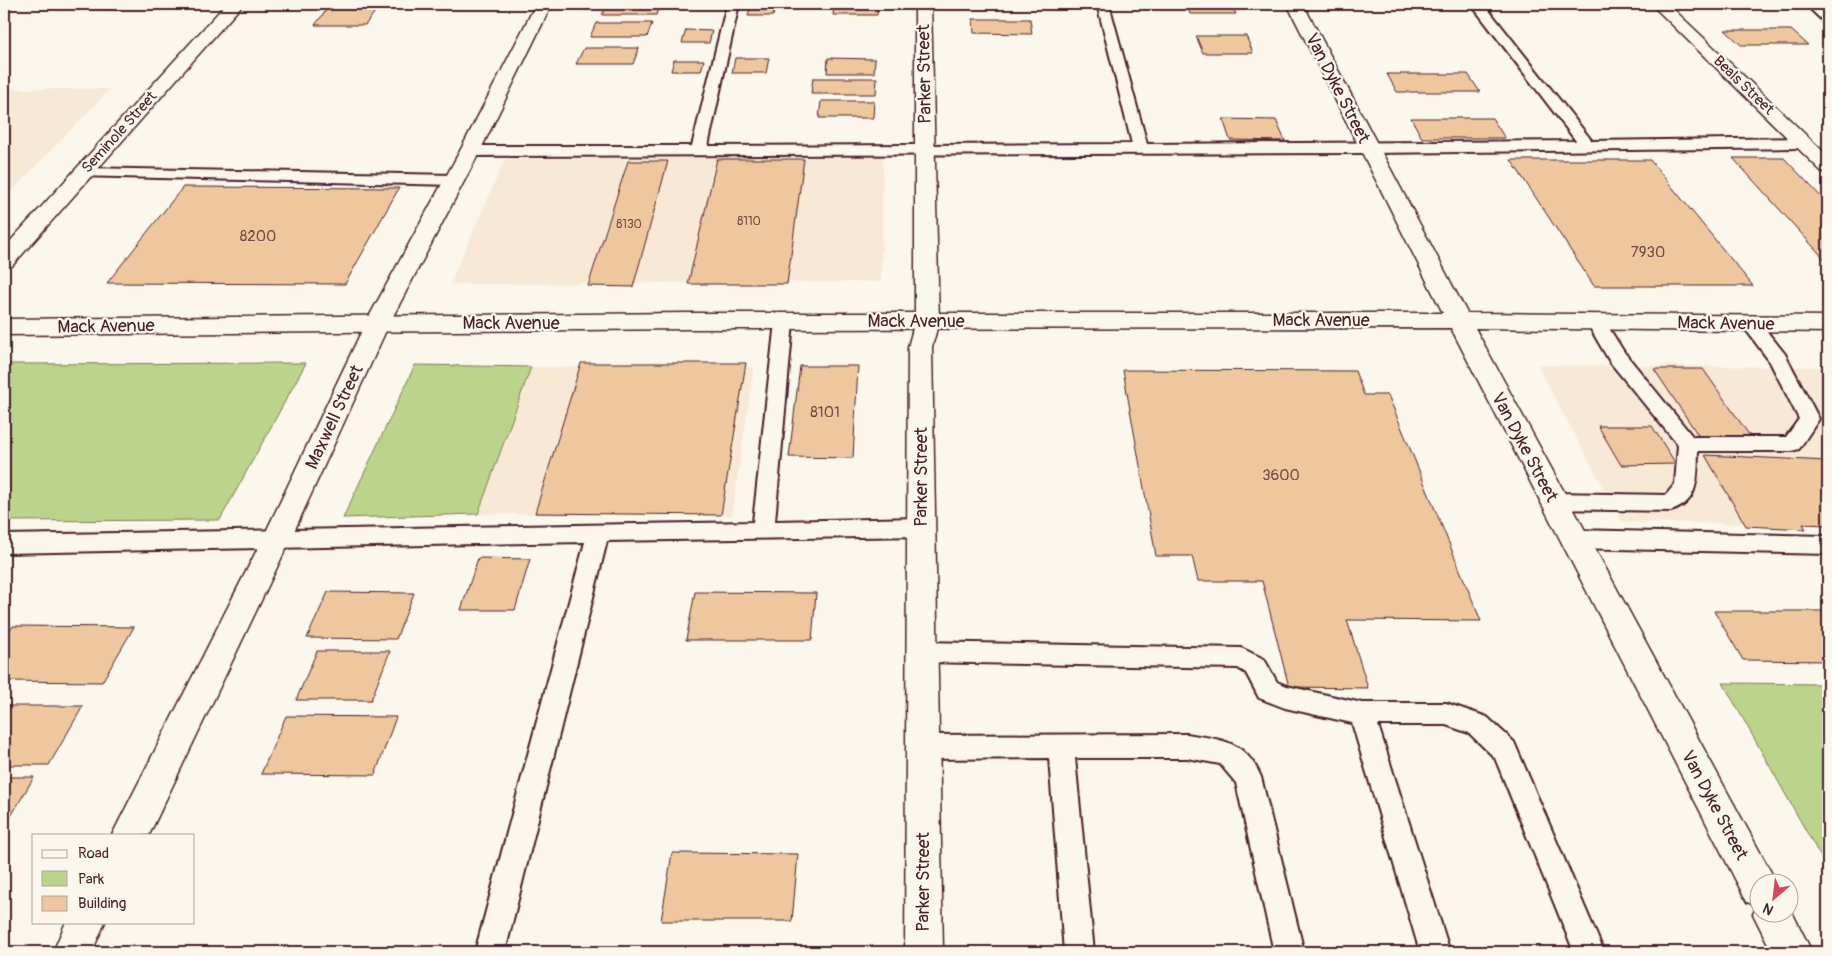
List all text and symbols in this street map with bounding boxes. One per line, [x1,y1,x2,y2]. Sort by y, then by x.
street label: Parker Street [912,23,937,124]
street label: Van Dyke Street [1300,29,1376,148]
street label: Beals Street [1709,52,1779,120]
street label: Seminole Street [78,87,162,177]
house number: 8110 [737,214,761,229]
house number: 8130 [616,217,642,232]
house number: 8200 [240,227,276,246]
house number: 7930 [1631,243,1665,262]
street label: Mack Avenue [1272,309,1370,332]
street label: Mack Avenue [867,310,965,333]
street label: Mack Avenue [1677,311,1775,336]
street label: Mack Avenue [462,312,560,335]
street label: Mack Avenue [57,314,155,339]
street label: Maxwell Street [300,361,369,473]
street label: Van Dyke Street [1486,389,1563,507]
house number: 8101 [810,403,840,422]
street label: Parker Street [910,426,933,527]
house number: 3600 [1262,466,1300,485]
street label: Van Dyke Street [1676,747,1753,865]
street label: Parker Street [912,831,935,932]
legend [32,834,195,924]
text: Road [78,844,109,863]
text: Park [78,870,105,889]
north arrow [1750,874,1800,924]
text: Building [78,894,126,913]
text: N [1760,899,1776,919]

